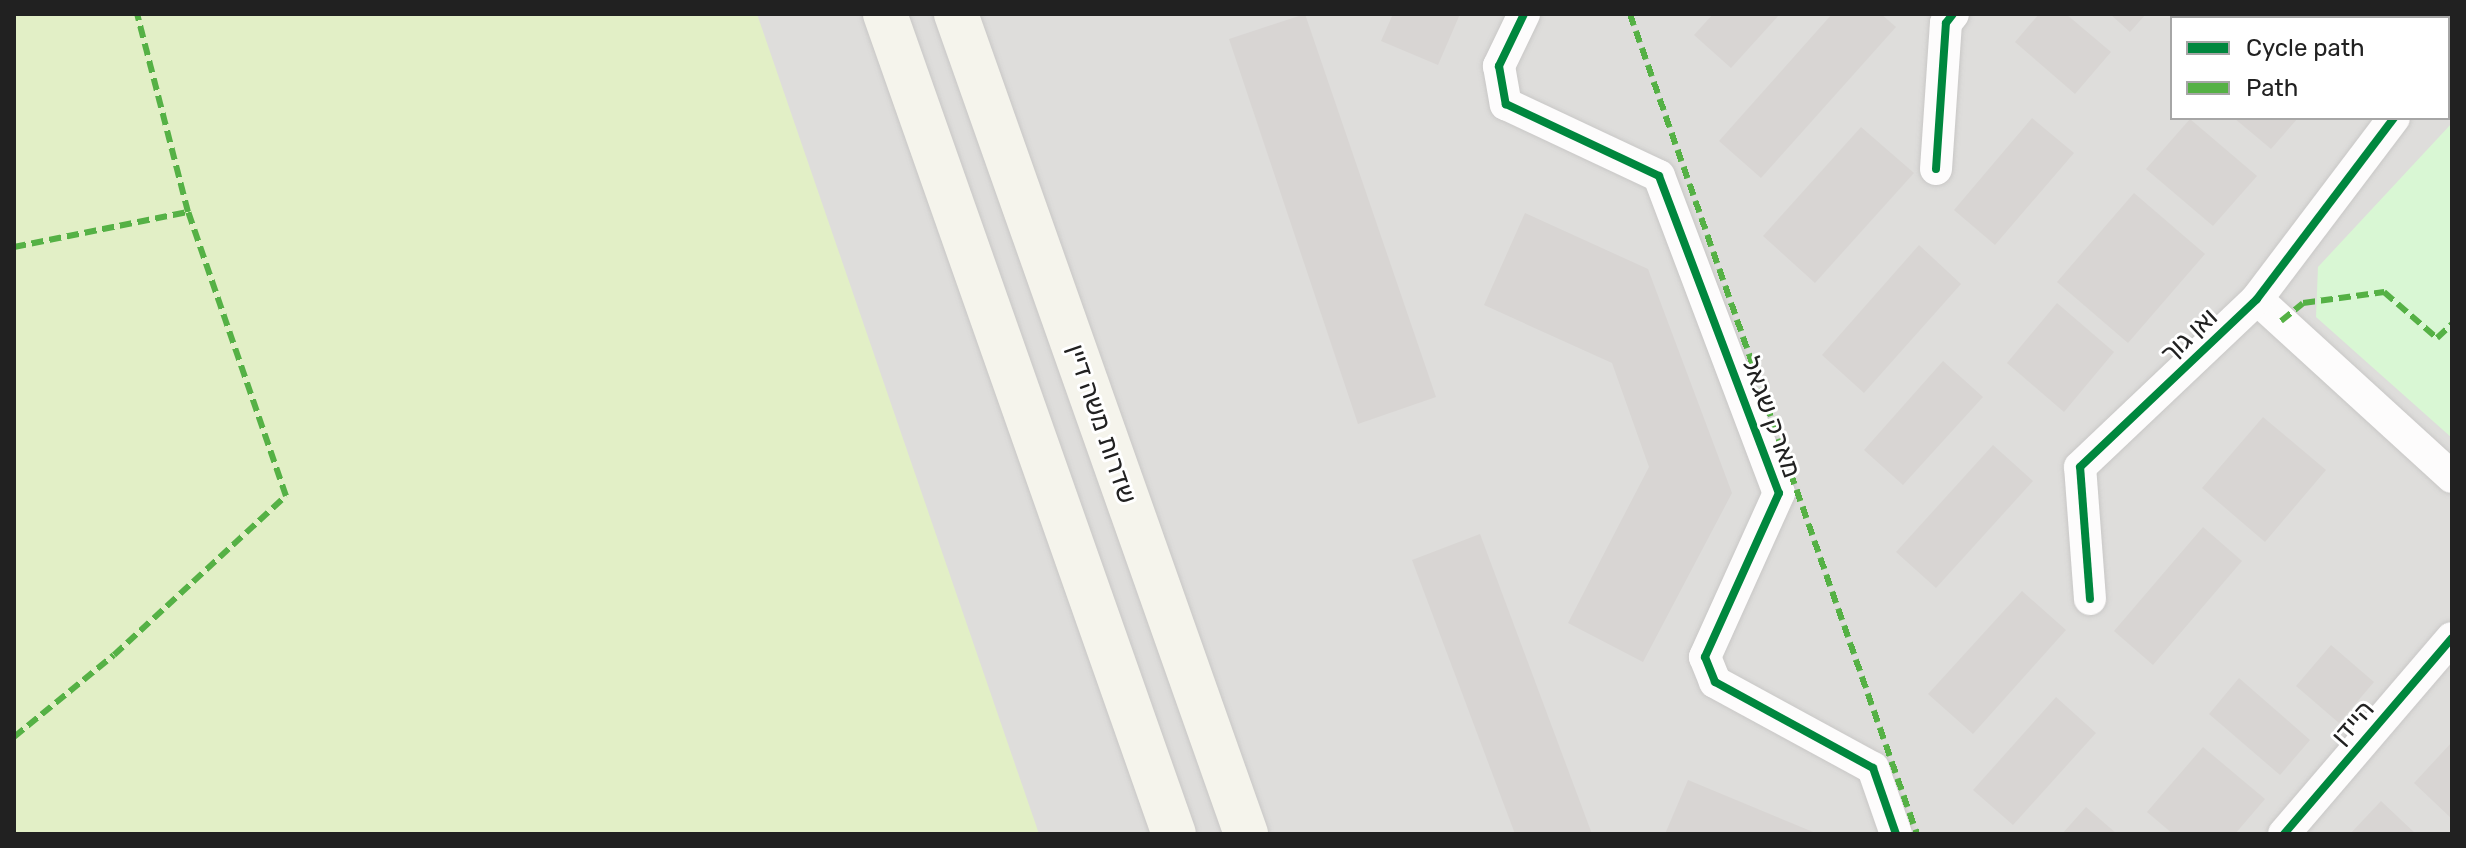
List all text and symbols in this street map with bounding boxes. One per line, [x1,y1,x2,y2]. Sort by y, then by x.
legend [2170,16,2450,120]
text: Cycle path [2246,34,2365,62]
text: Path [2246,74,2298,102]
street label: ואן גוך [2154,302,2224,370]
street label: שדרות משה דיין [1059,340,1143,508]
street label: מארק שגאל [1735,352,1807,482]
street label: היידן [2325,694,2381,752]

